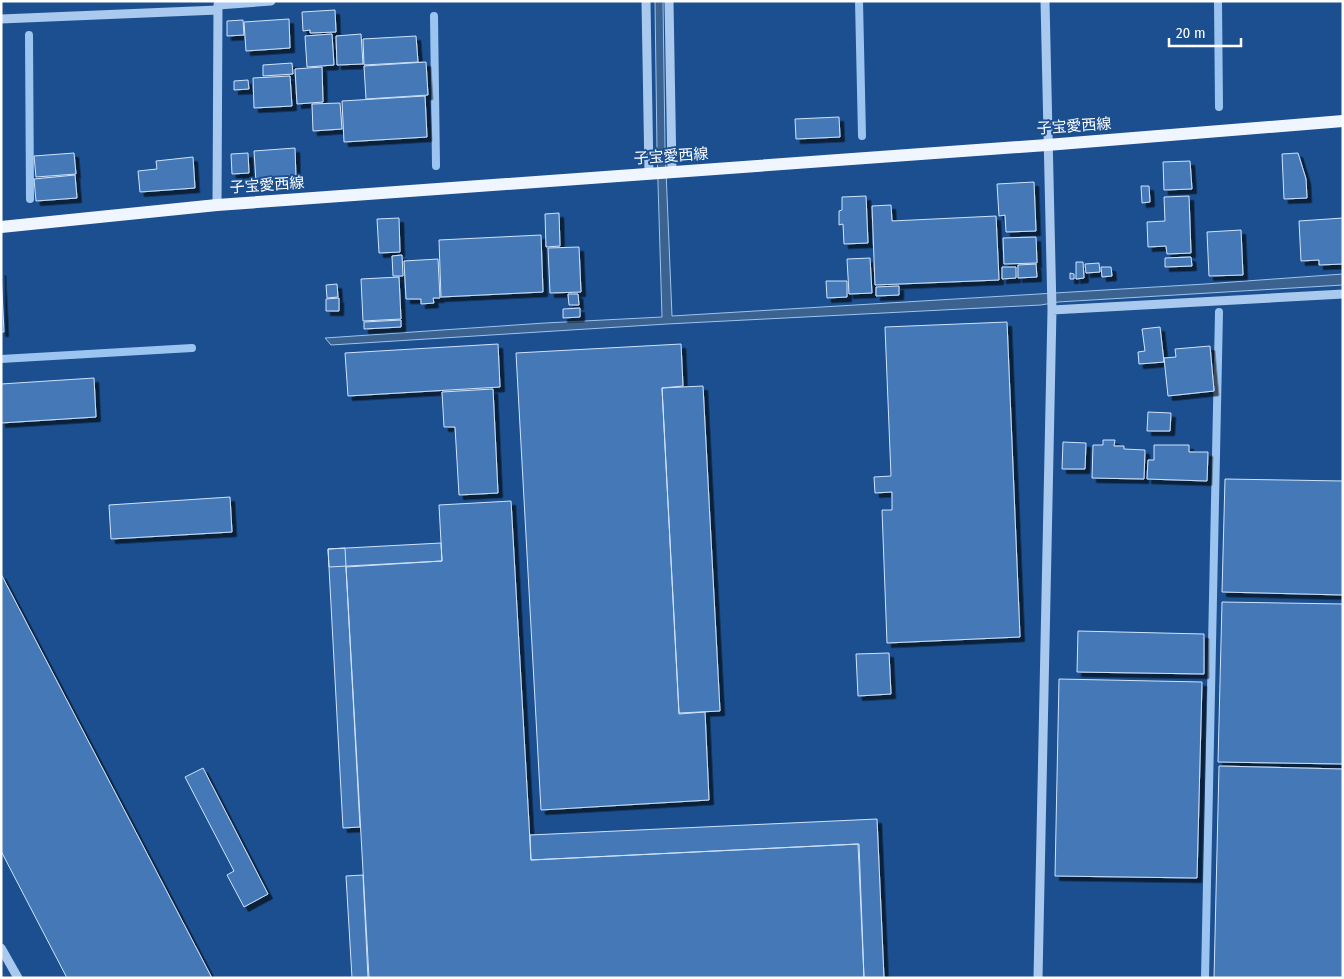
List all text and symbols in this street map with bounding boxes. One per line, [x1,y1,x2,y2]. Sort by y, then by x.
scale bar [1169,15,1242,47]
text: 20 m [1176,24,1206,42]
street label: 子宝愛西線 [1036,114,1112,138]
street label: 子宝愛西線 [633,144,709,168]
street label: 子宝愛西線 [229,173,305,197]

